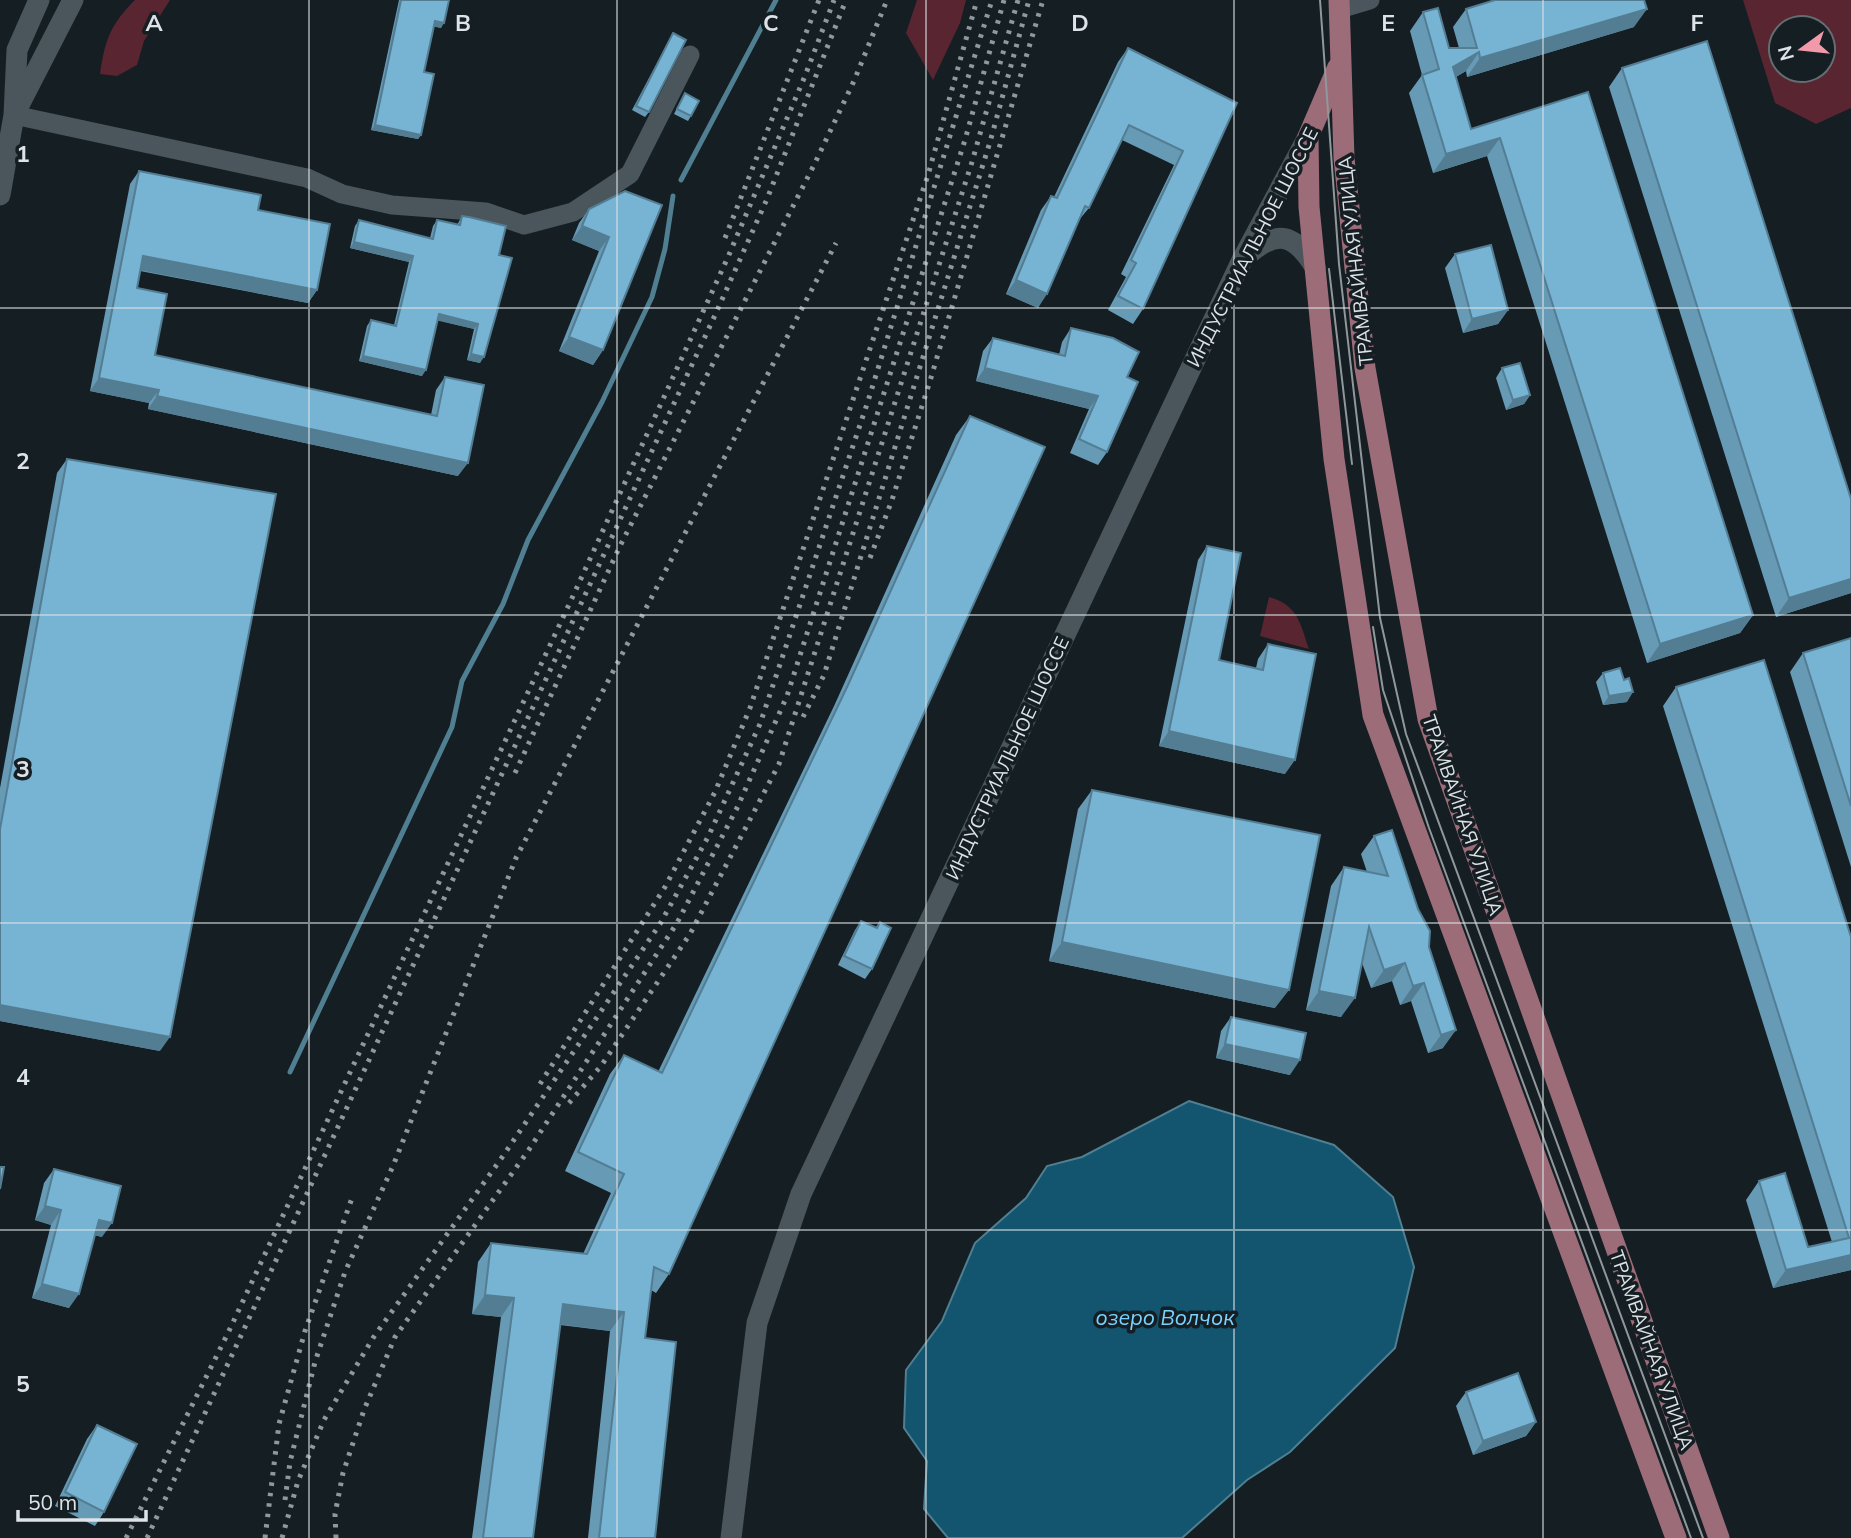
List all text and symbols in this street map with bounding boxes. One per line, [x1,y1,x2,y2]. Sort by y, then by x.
text: A [145,8,163,37]
text: B [455,8,471,37]
text: C [763,8,779,37]
text: D [1071,8,1089,37]
text: E [1381,8,1395,37]
text: F [1690,8,1704,37]
north arrow [1767,14,1837,84]
text: N [1772,43,1799,63]
street label: ИНДУСТРИАЛЬНОЕ ШОССЕ [1181,123,1323,371]
text: 1 [16,139,30,168]
street label: ТРАМВАЙНАЯ УЛИЦА [1332,155,1378,367]
text: 2 [16,446,30,475]
street label: ИНДУСТРИАЛЬНОЕ ШОССЕ [940,633,1074,883]
street label: ТРАМВАЙНАЯ УЛИЦА [1417,712,1509,919]
text: 3 [16,754,30,783]
text: 4 [16,1062,30,1091]
street label: ТРАМВАЙНАЯ УЛИЦА [1605,1247,1699,1453]
water label: озеро Волчок [1096,1304,1235,1330]
text: 5 [16,1369,30,1398]
scale bar [18,1478,145,1522]
text: 50 m [28,1489,77,1515]

